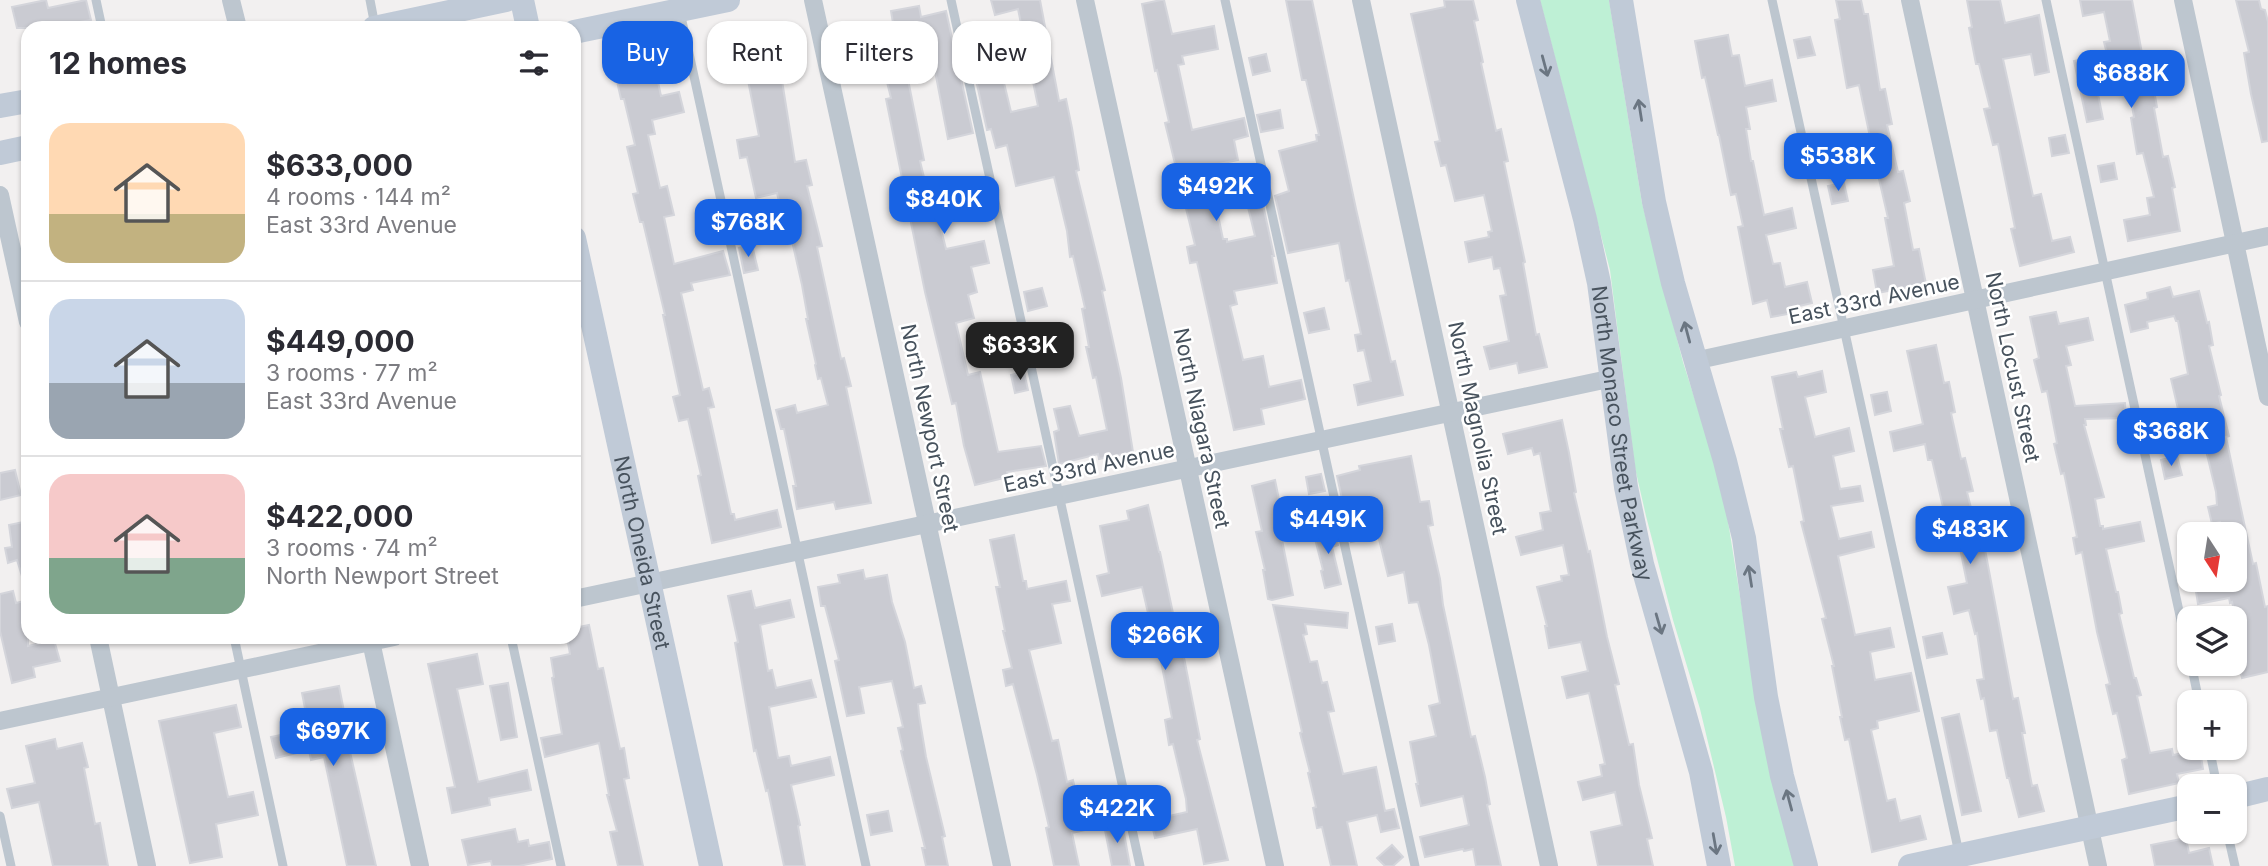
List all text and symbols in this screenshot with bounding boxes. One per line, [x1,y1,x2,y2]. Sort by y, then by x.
chip: Buy [602,21,693,84]
chip: Rent [707,21,807,84]
chip: Filters [821,21,938,84]
chip: New [952,21,1051,84]
icon: filters [515,44,553,82]
text: 12 homes [49,45,187,81]
pin: $688K [2082,50,2180,110]
one-way arrow [1539,54,1552,77]
text: $688K [2093,59,2169,87]
one-way arrow [1634,99,1647,122]
pin: $538K [1789,134,1887,193]
text: $538K [1800,142,1876,170]
text: $633,000 [266,147,413,183]
icon: home [105,151,189,235]
pin: $492K [1167,164,1265,223]
text: $492K [1178,172,1254,200]
pin: $840K [895,176,993,236]
text: 4 rooms · 144 m² [266,183,451,211]
text: $840K [905,185,983,213]
pin: $768K [699,200,797,259]
text: $768K [711,208,785,236]
text: East 33rd Avenue [266,211,457,239]
street label: East 33rd Avenue [1786,269,1962,329]
street label: North Locust Street [1981,270,2045,465]
street label: North Monaco Street Parkway [1587,284,1659,584]
street label: North Magnolia Street [1443,319,1513,537]
street label: North Newport Street [896,322,964,535]
pin: $633K [971,322,1069,382]
one-way arrow [1680,322,1693,344]
text: $449,000 [266,323,415,359]
street label: North Niagara Street [1169,326,1235,531]
icon: home [105,327,189,411]
text: $633K [982,331,1058,359]
text: 3 rooms · 77 m² [266,359,438,387]
text: East 33rd Avenue [266,387,457,415]
pin: $368K [2122,408,2220,468]
text: $368K [2133,417,2209,445]
street label: East 33rd Avenue [1001,437,1177,497]
street label: North Oneida Street [609,453,676,652]
pin: $449K [1279,496,1377,556]
text: $422,000 [266,498,414,534]
icon: home [105,502,189,586]
text: $449K [1289,505,1367,533]
pin: $483K [1921,506,2019,566]
text: $483K [1932,515,2008,543]
north arrow [2177,522,2247,592]
map controls [2177,522,2247,844]
text: 3 rooms · 74 m² [266,534,438,562]
text: North Newport Street [266,562,499,590]
one-way arrow [1743,565,1756,588]
button: layers [2177,606,2247,676]
pin: $266K [1116,612,1214,672]
one-way arrow [1653,613,1666,635]
text: $266K [1127,621,1203,649]
button: + [2177,690,2247,760]
pin: $697K [284,708,382,768]
text: $697K [296,717,370,745]
button: − [2177,774,2247,844]
pin: $422K [1068,786,1166,845]
one-way arrow [1781,789,1794,811]
text: $422K [1079,794,1155,822]
one-way arrow [1709,832,1722,855]

